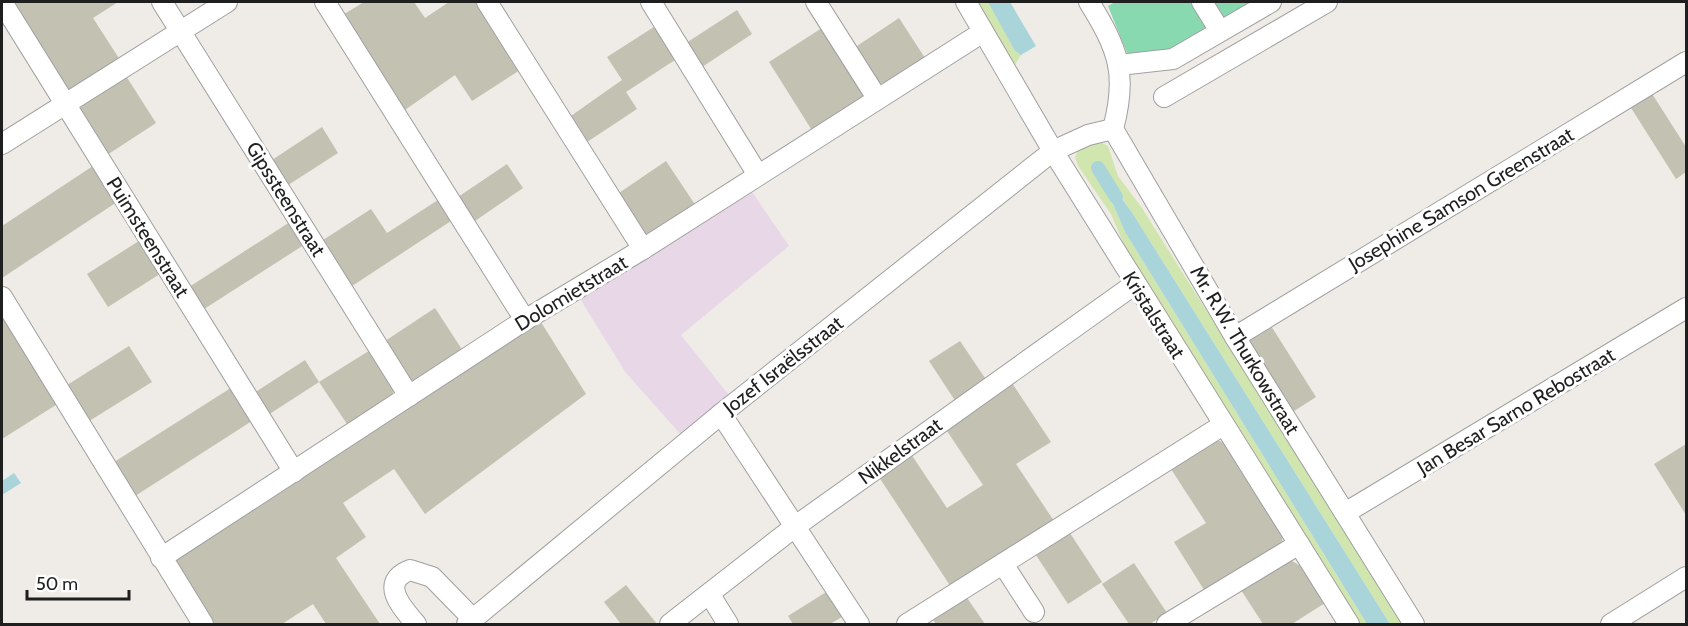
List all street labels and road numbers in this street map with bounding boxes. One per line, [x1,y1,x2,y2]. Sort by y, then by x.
street label: Josephine Samson Greenstraat [1343,122,1578,276]
street label: Gipssteenstraat [241,137,331,261]
street label: Puimsteenstraat [101,172,195,302]
street label: Dolomietstraat [510,250,632,336]
street label: Mr. R.W. Thurkowstraat [1185,261,1305,439]
street label: Kristalstraat [1118,267,1190,363]
street label: Jozef Israëlsstraat [718,311,848,420]
street label: Jan Besar Sarno Rebostraat [1412,342,1619,480]
street label: Nikkelstraat [853,412,947,489]

